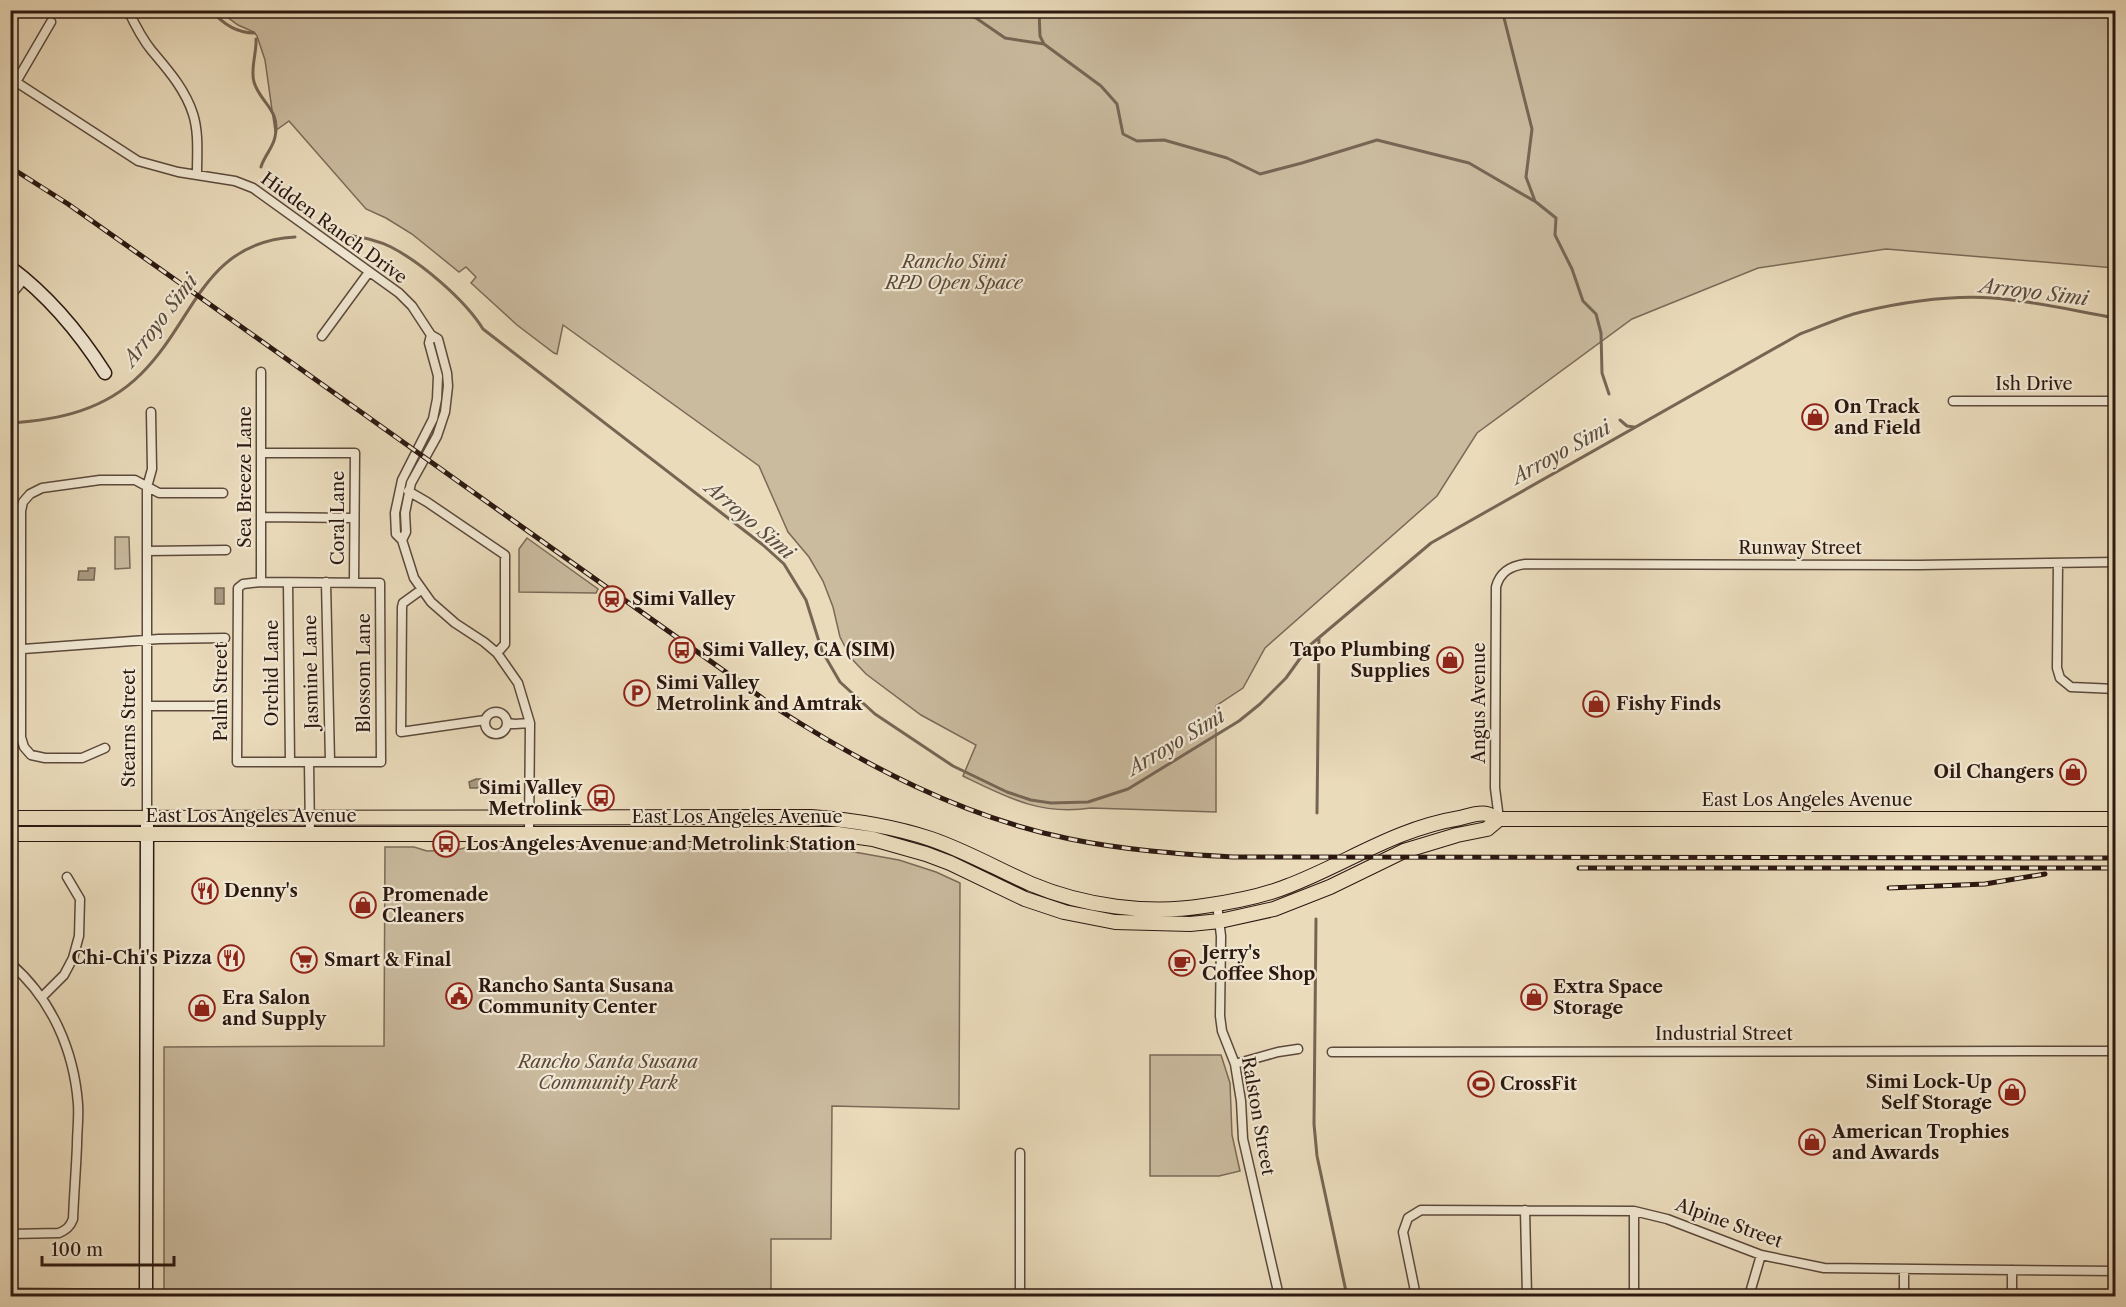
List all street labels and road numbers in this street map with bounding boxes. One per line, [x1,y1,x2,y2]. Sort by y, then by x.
street label: Hidden Ranch Drive [257,168,411,288]
street label: Ish Drive [1995,373,2073,395]
street label: Sea Breeze Lane [234,406,256,548]
street label: Coral Lane [327,471,349,565]
street label: Runway Street [1738,537,1863,559]
street label: Blossom Lane [353,613,375,733]
street label: Jasmine Lane [299,615,323,732]
street label: Orchid Lane [261,620,283,726]
street label: Palm Street [210,642,232,742]
street label: Angus Avenue [1468,642,1490,765]
street label: Stearns Street [118,668,140,788]
street label: East Los Angeles Avenue [1702,789,1912,811]
street label: East Los Angeles Avenue [146,805,356,827]
street label: East Los Angeles Avenue [632,806,842,828]
street label: Industrial Street [1655,1023,1794,1045]
street label: Ralston Street [1237,1055,1279,1178]
street label: Alpine Street [1671,1193,1786,1253]

